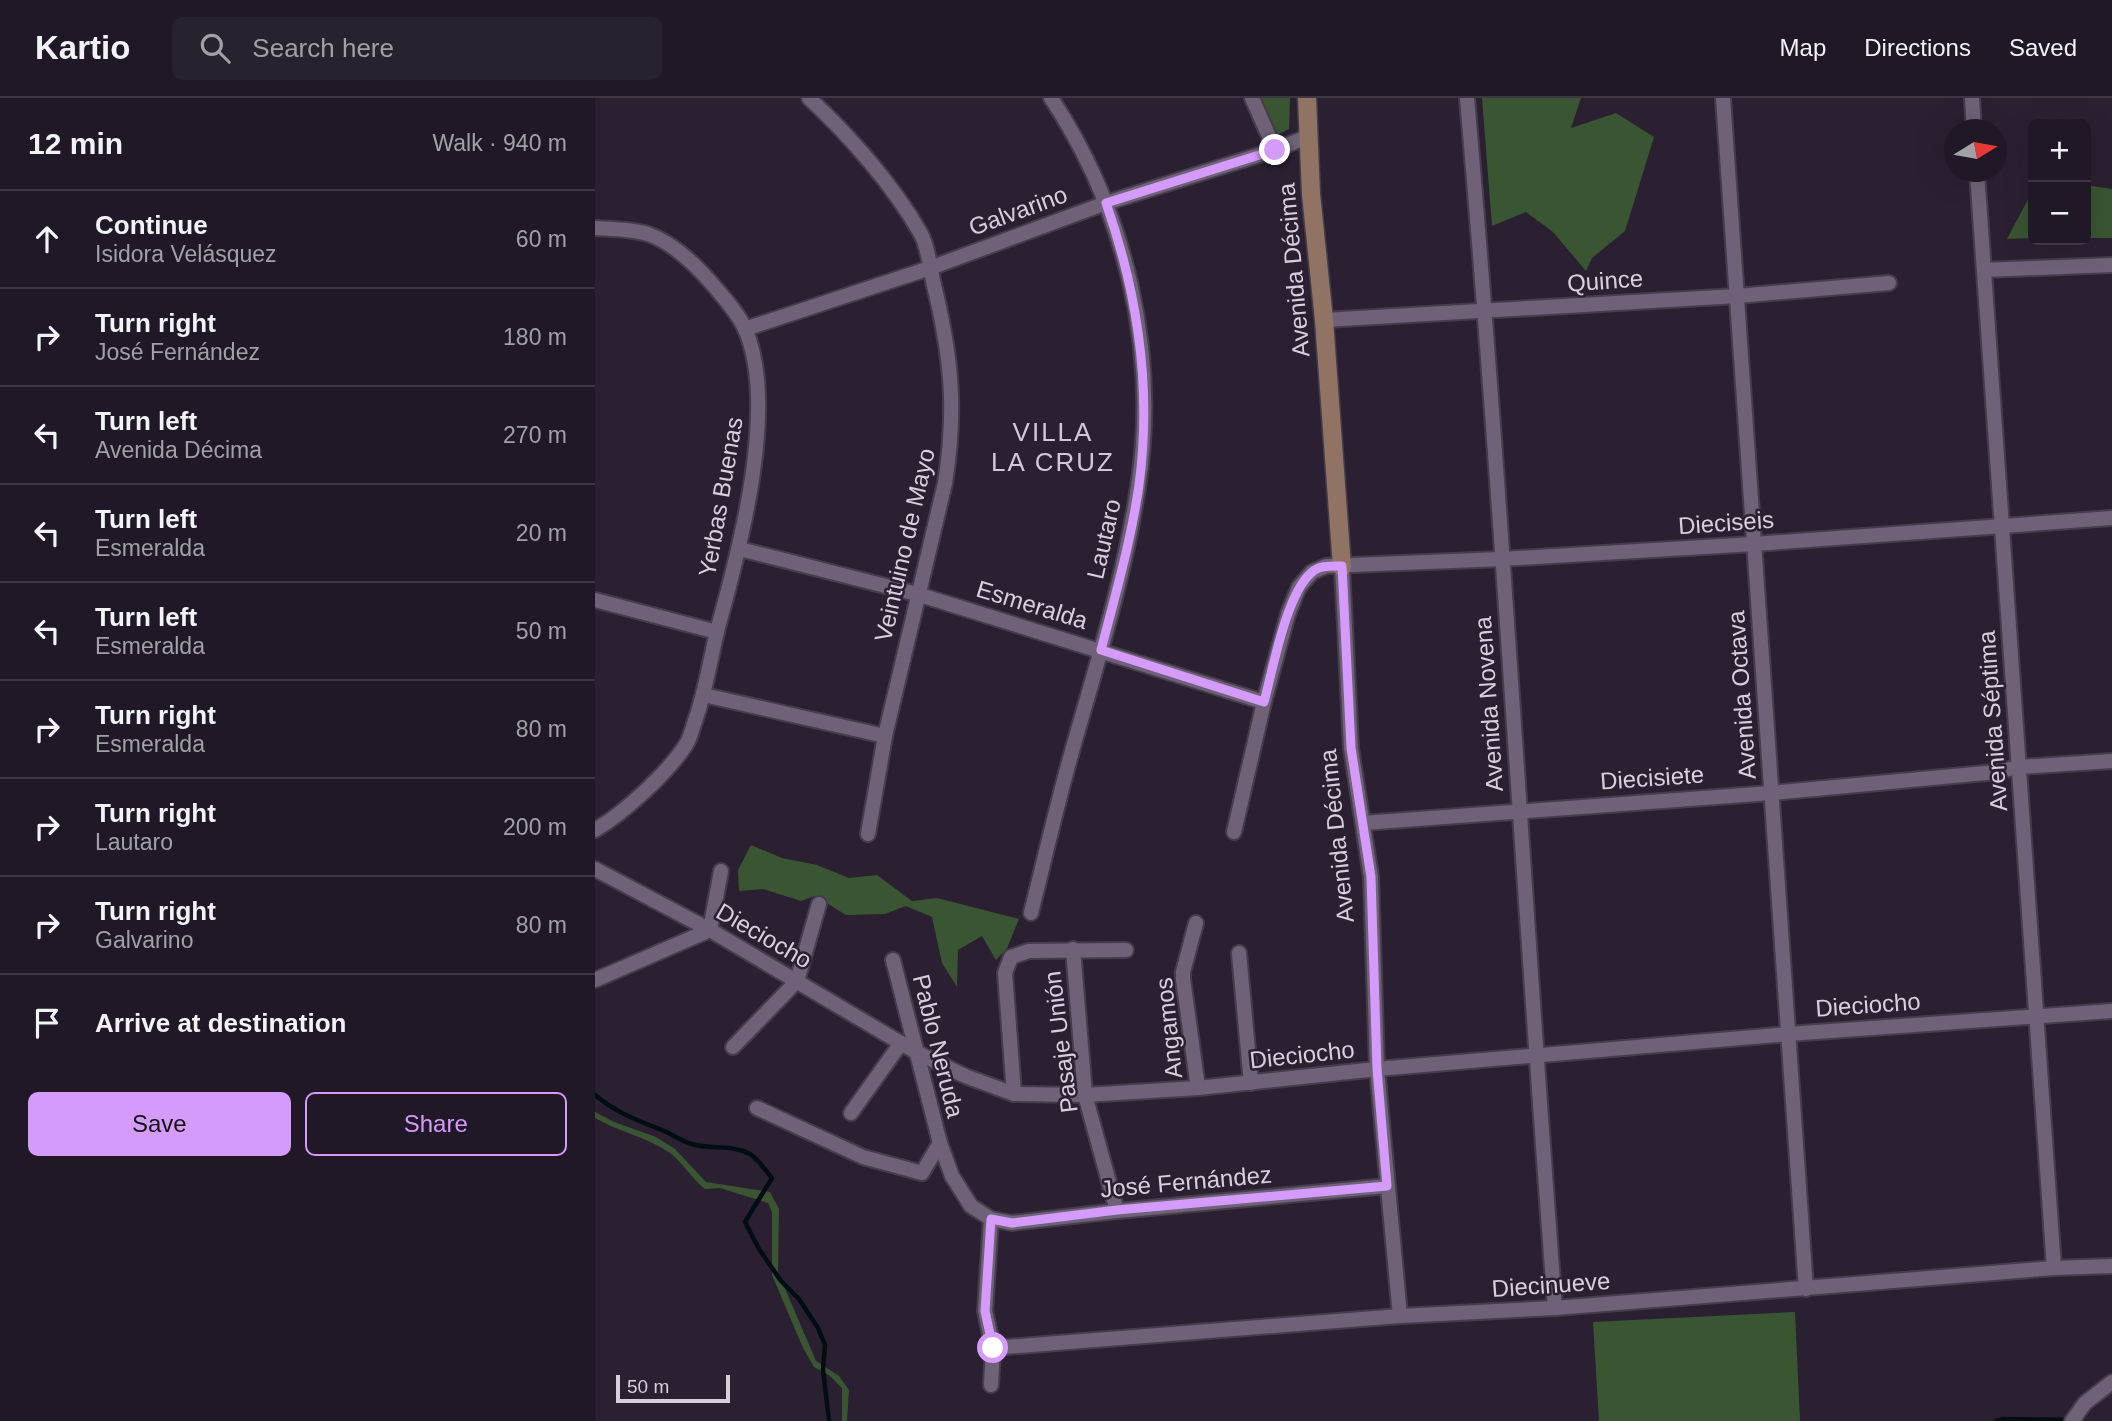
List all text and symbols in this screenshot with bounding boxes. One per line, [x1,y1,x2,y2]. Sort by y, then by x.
search box [172,17,662,80]
text: Kartio [35,29,130,66]
icon: search [196,29,234,67]
text: Search here [252,33,394,63]
text: Map [1780,34,1826,61]
text: Directions [1864,34,1971,61]
text: Saved [2009,34,2077,61]
north arrow [1944,119,2007,182]
map controls [2028,119,2091,245]
button: + [2028,119,2091,182]
text: 12 min [28,127,123,160]
text: Walk · 940 m [432,130,567,156]
route end [1259,134,1290,165]
street label: Galvarino [965,180,1071,241]
street label: Avenida Décima [1272,181,1315,358]
button: − [2028,182,2091,245]
text: Continue [95,210,208,240]
icon: ahead [28,220,66,258]
text: 60 m [516,226,567,252]
text: Isidora Velásquez [95,241,277,267]
street label: Quince [1566,264,1644,297]
text: Turn right [95,308,216,338]
icon: right [28,318,66,356]
text: 180 m [503,324,567,350]
text: José Fernández [95,339,260,365]
text: Turn left [95,406,197,436]
street label: Yerbas Buenas [693,415,748,579]
icon: left [28,416,66,454]
district label: VILLA LA CRUZ [991,417,1115,477]
text: 270 m [503,422,567,448]
text: Avenida Décima [95,437,262,463]
street label: Veintuino de Mayo [869,446,940,644]
street label: Lautaro [1081,496,1126,582]
text: Turn left [95,504,197,534]
street label: Dieciseis [1677,506,1775,539]
icon: left [28,514,66,552]
text: 20 m [516,520,567,546]
text: Esmeralda [95,535,205,561]
street label: Esmeralda [973,575,1092,634]
text: Turn left [95,602,197,632]
street label: Avenida Octava [1722,609,1761,780]
icon: left [28,612,66,650]
street label: Avenida Novena [1469,615,1508,793]
text: 50 m [516,618,567,644]
street label: Avenida Séptima [1973,629,2012,812]
text: Esmeralda [95,633,205,659]
text: Turn right [95,700,216,730]
icon: right [28,710,66,748]
text: 80 m [516,716,567,742]
text: Esmeralda [95,731,205,757]
street label: Avenida Décima [1314,747,1359,924]
street label: Diecisiete [1599,760,1705,795]
text: Turn right [95,798,216,828]
icon: right [28,808,66,846]
text: 200 m [503,814,567,840]
text: Lautaro [95,829,173,855]
text: Turn right [95,896,216,926]
street label: Dieciocho [712,898,817,974]
icon: right [28,906,66,944]
text: 80 m [516,912,567,938]
text: Galvarino [95,927,193,953]
street label: Pasaje Unión [1038,970,1083,1115]
street label: Pablo Neruda [908,971,969,1121]
street label: Angamos [1150,976,1187,1080]
street label: Dieciocho [1814,987,1921,1022]
icon: arrive [28,1004,66,1042]
text: Arrive at destination [95,1008,346,1038]
street label: Dieciocho [1248,1036,1356,1073]
button: Save [28,1092,291,1156]
button: Share [305,1092,567,1156]
street label: José Fernández [1099,1161,1273,1202]
street label: Diecinueve [1491,1267,1611,1302]
route start [977,1332,1008,1363]
scale bar [616,1372,730,1404]
text: 50 m [627,1376,669,1397]

